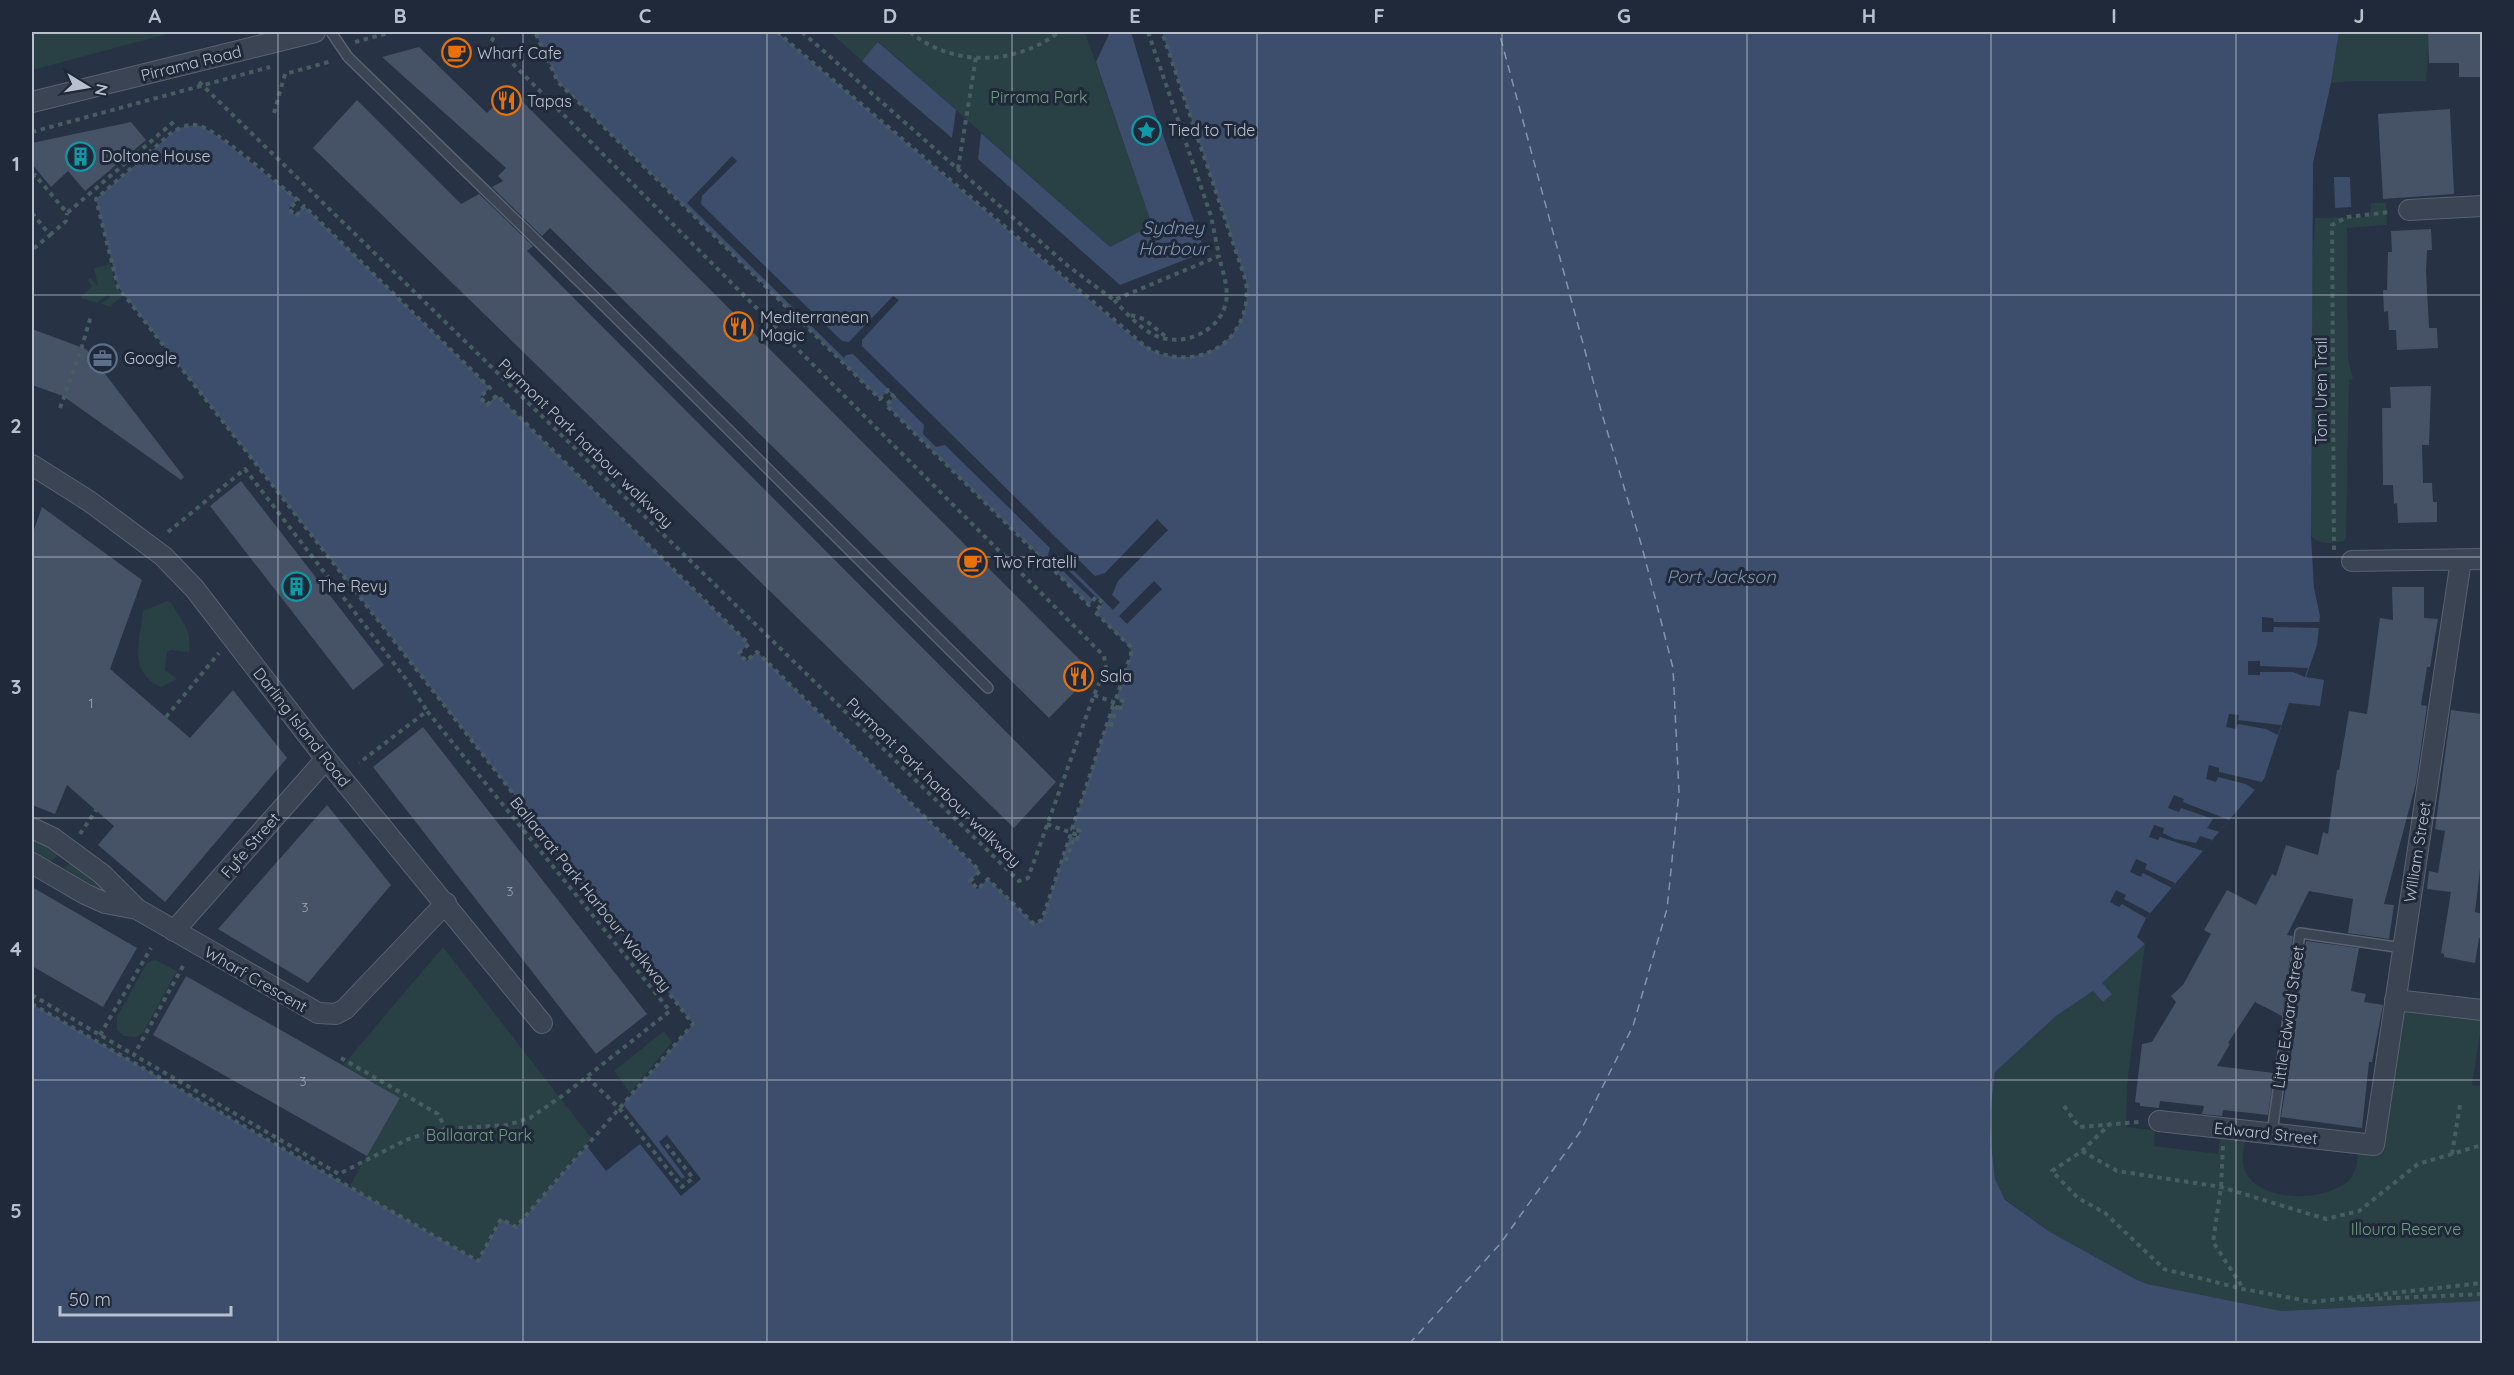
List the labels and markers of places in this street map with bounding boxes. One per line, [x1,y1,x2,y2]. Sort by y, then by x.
cafe icon: Wharf Cafe [440,37,472,69]
place label: Wharf Cafe [477,43,562,63]
restaurant icon: Tapas [490,85,522,117]
place label: Tapas [527,91,572,111]
place icon: Tied to Tide [1131,114,1163,146]
place label: Tied to Tide [1168,120,1255,140]
building icon: Doltone House [64,140,96,172]
place label: Doltone House [101,146,210,166]
place label: Mediterranean Magic [760,307,869,345]
restaurant icon: Mediterranean Magic [723,310,755,342]
office icon: Google [87,342,119,374]
place label: Google [124,348,177,368]
cafe icon: Two Fratelli [956,546,988,578]
place label: Two Fratelli [993,552,1077,572]
building icon: The Revy [281,570,313,602]
place label: The Revy [318,576,387,596]
restaurant icon: Sala [1063,660,1095,692]
place label: Sala [1100,666,1132,686]

